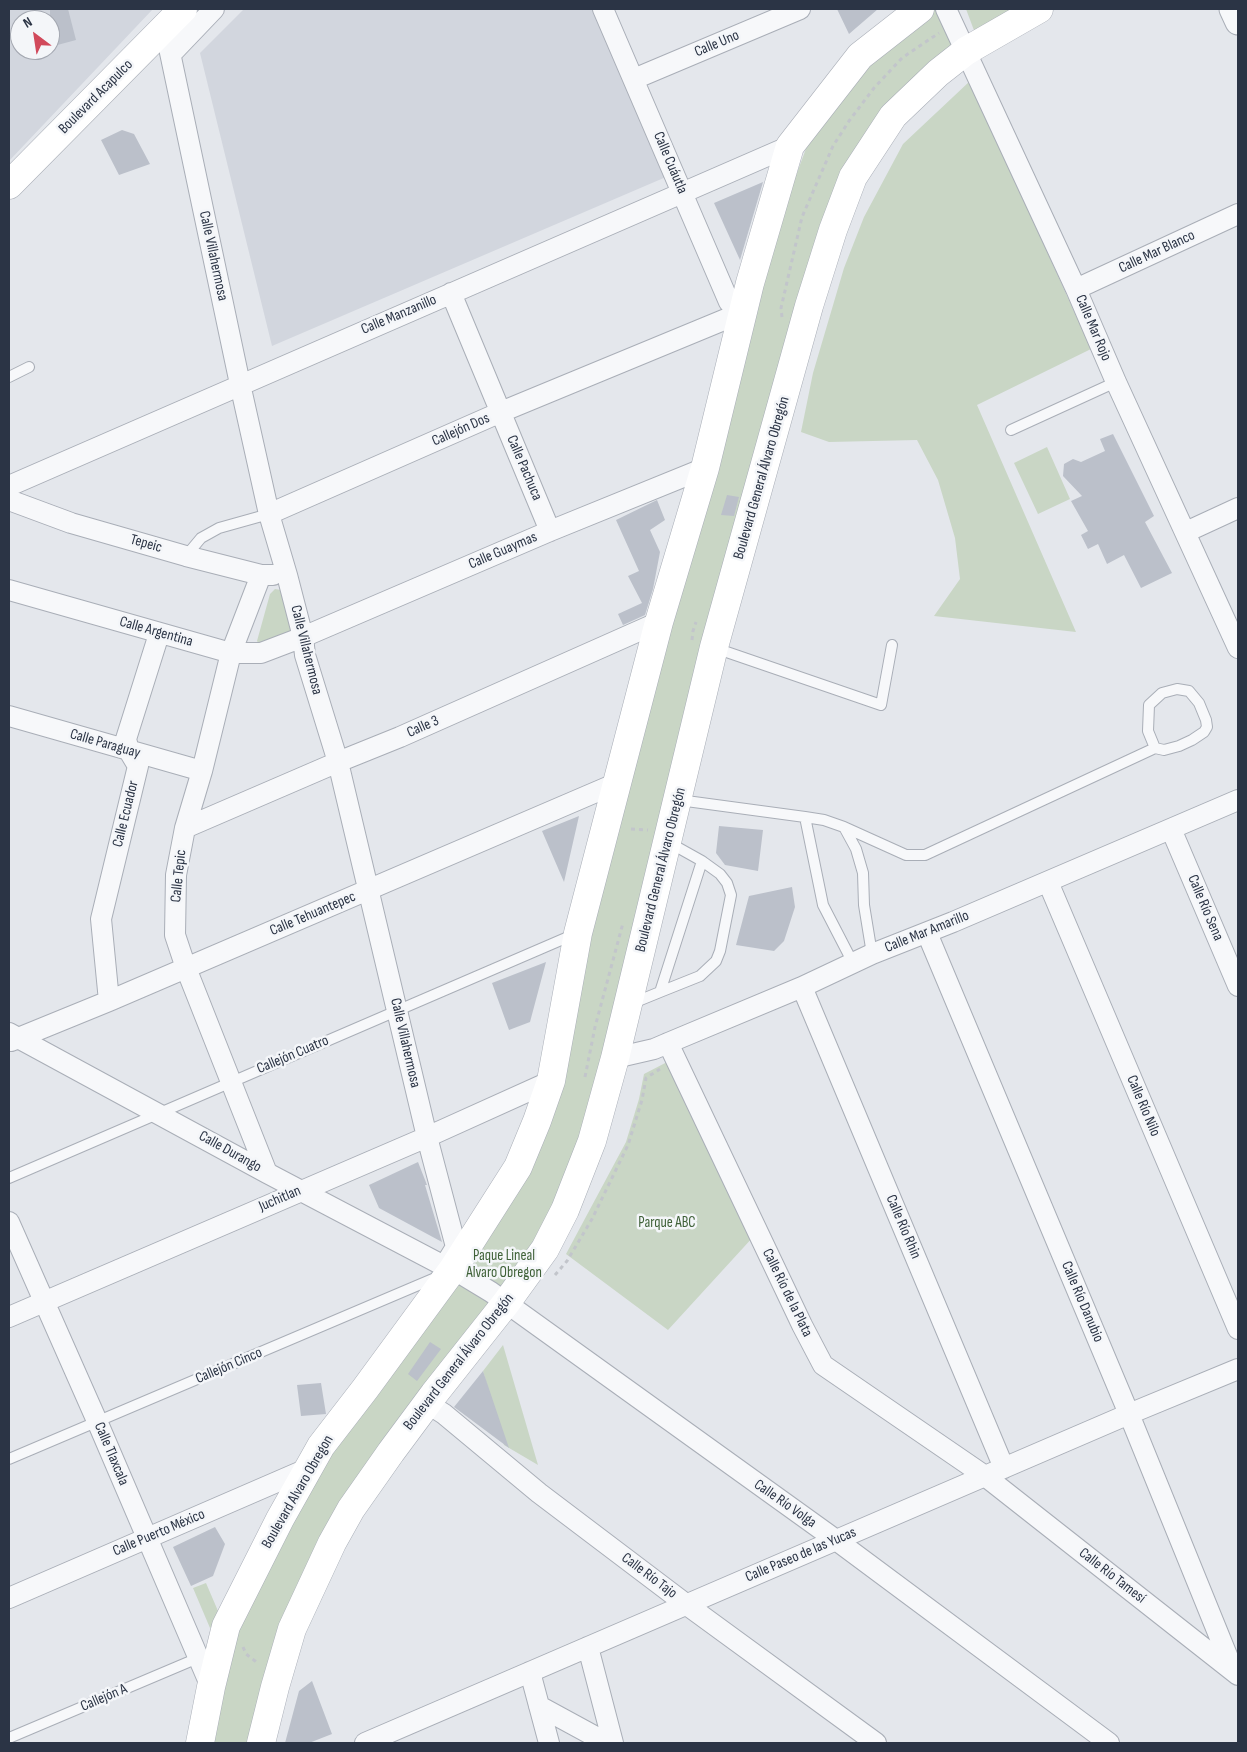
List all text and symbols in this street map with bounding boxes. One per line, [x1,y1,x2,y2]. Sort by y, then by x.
north arrow [10,10,60,60]
text: N [20,13,35,32]
street label: Calle Uno [692,27,742,61]
street label: Boulevard Acapulco [55,56,137,138]
street label: Calle Cuáutla [649,129,691,197]
street label: Calle Villahermosa [195,209,231,303]
street label: Calle Mar Blanco [1116,227,1198,277]
street label: Calle Manzanillo [359,291,439,339]
street label: Calle Mar Rojo [1071,292,1115,364]
street label: Boulevard General Álvaro Obregón [730,394,794,562]
street label: Callejón Dos [429,409,493,451]
street label: Calle Pachuca [502,433,546,503]
street label: Calle Guaymas [466,528,540,574]
street label: Tepeic [128,531,164,557]
street label: Calle Villahermosa [286,603,326,697]
street label: Calle Argentina [117,613,195,651]
street label: Calle 3 [404,712,442,742]
street label: Calle Paraguay [68,725,142,763]
street label: Calle Ecuador [109,779,143,849]
street label: Boulevard General Álvaro Obregón [632,786,690,954]
street label: Calle Tepic [167,849,191,903]
street label: Calle Río Sena [1183,872,1227,944]
street label: Calle Tehuantepec [267,888,359,940]
street label: Calle Mar Amarillo [882,907,972,957]
street label: Calle Villahermosa [386,996,424,1090]
street label: Callejón Cuatro [254,1032,332,1078]
street label: Calle Río Nilo [1122,1073,1164,1139]
street label: Calle Durango [196,1127,264,1177]
street label: Juchitlan [256,1182,304,1216]
street label: Calle Río Rhin [881,1192,925,1262]
park label: Parque ABC [638,1214,696,1232]
street label: Calle Río de la Plata [758,1246,816,1340]
park label: Paque Lineal Alvaro Obregon [466,1247,542,1282]
street label: Calle Río Danubio [1057,1259,1107,1345]
street label: Boulevard General Álvaro Obregón [400,1290,518,1434]
street label: Callejón Cinco [193,1344,265,1388]
street label: Calle Tlaxcala [90,1420,132,1488]
street label: Boulevard Alvaro Obregon [258,1432,338,1552]
street label: Calle Río Volga [750,1476,820,1532]
street label: Calle Puerto México [110,1505,208,1561]
street label: Calle Paseo de las Yucas [743,1524,859,1586]
street label: Calle Río Tamesí [1075,1544,1149,1608]
street label: Calle Río Tajo [618,1549,680,1603]
street label: Callejón A [78,1680,130,1716]

